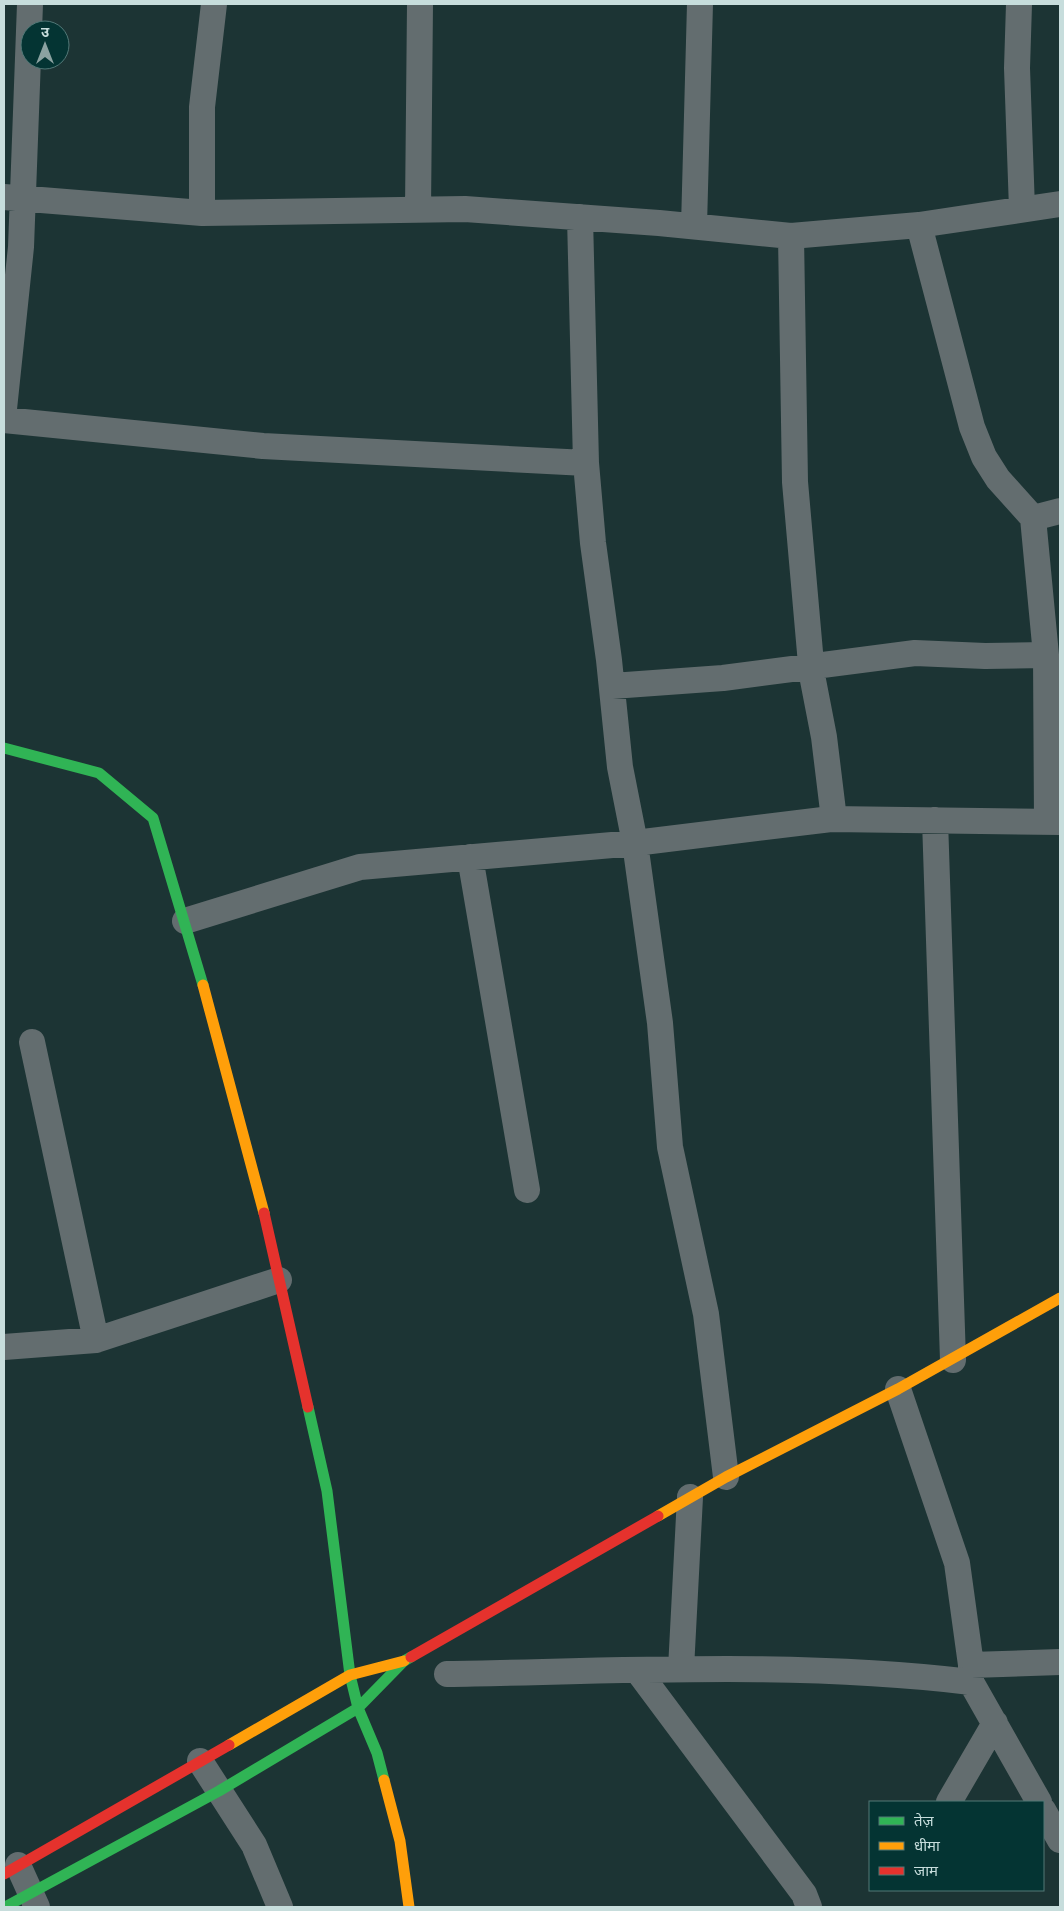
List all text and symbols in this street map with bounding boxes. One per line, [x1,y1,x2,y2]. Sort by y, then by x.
north arrow [20,20,70,70]
text: उ [41,23,50,41]
legend [869,1801,1044,1891]
text: तेज़ [914,1810,935,1831]
text: धीमा [914,1835,941,1856]
text: जाम [914,1860,939,1881]

